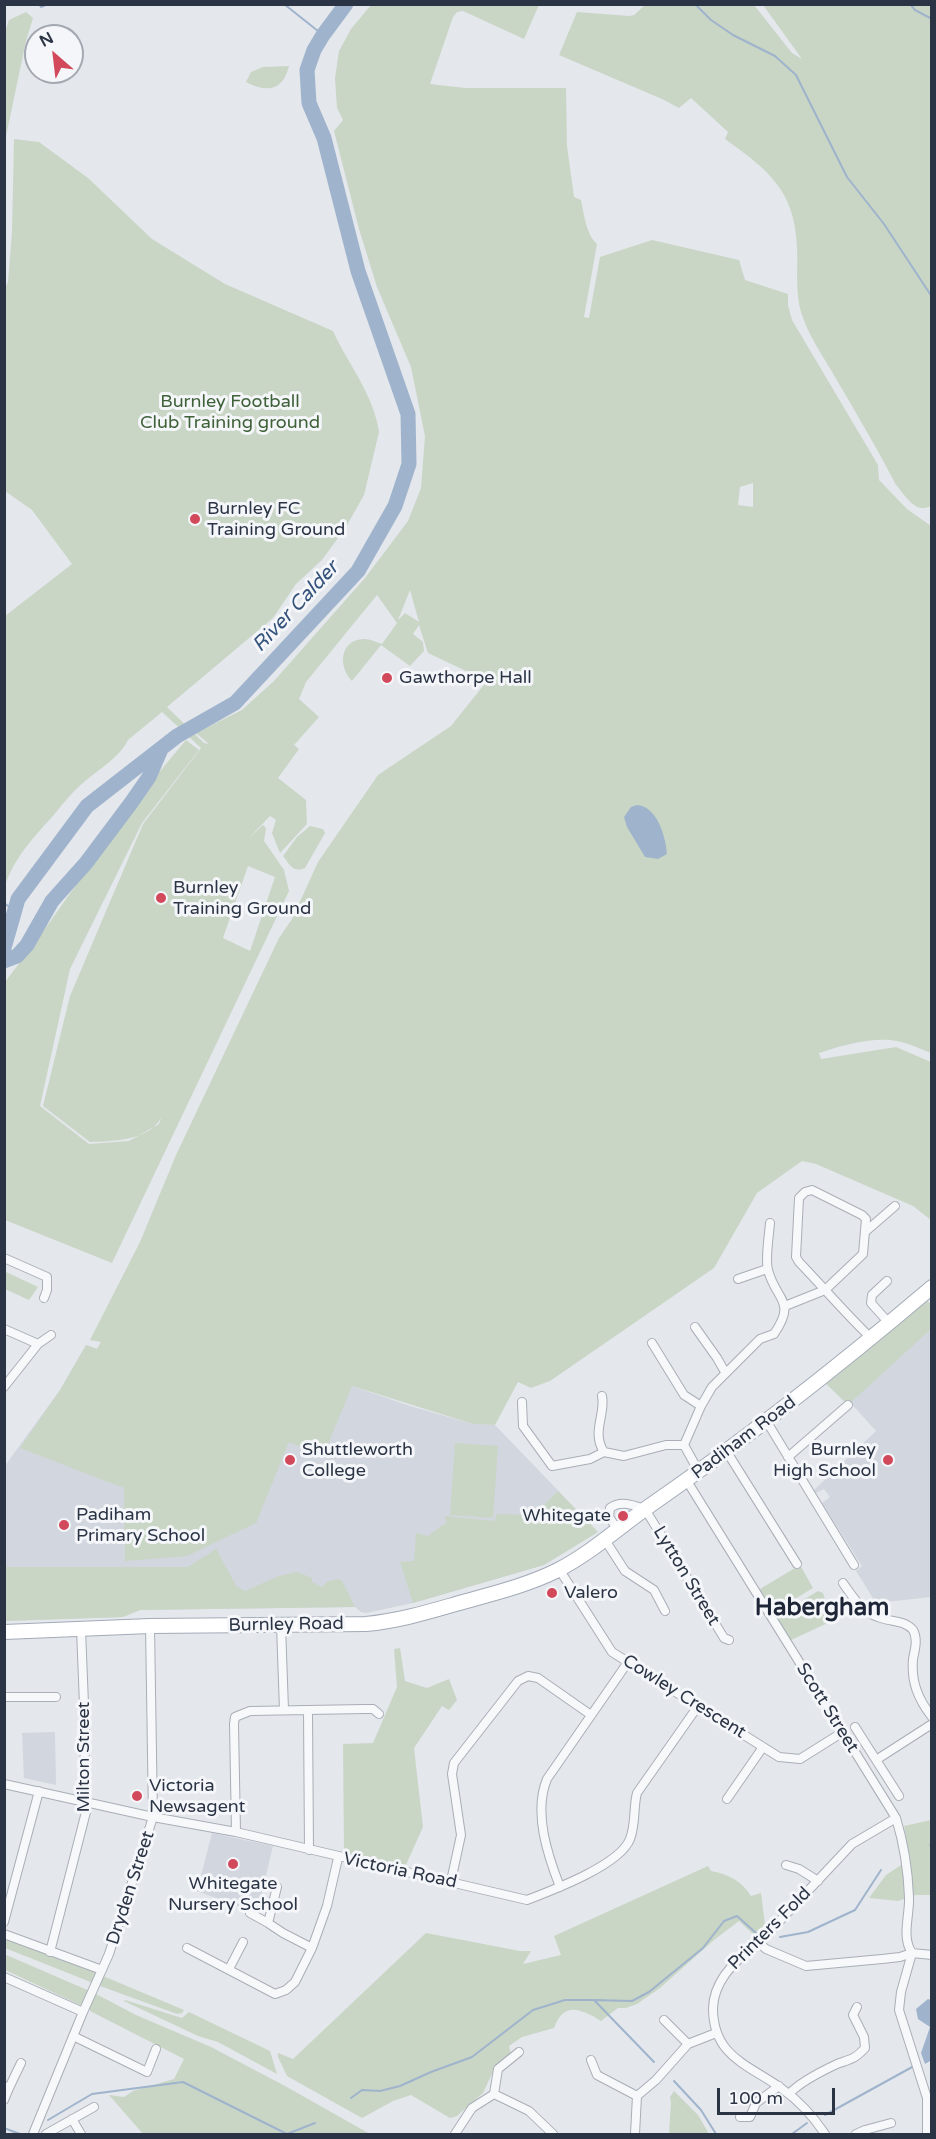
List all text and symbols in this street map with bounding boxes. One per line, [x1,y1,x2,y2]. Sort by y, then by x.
north arrow [24,24,84,84]
text: N [36,28,57,52]
park label: Burnley Football Club Training ground [140,391,320,434]
place label: Burnley FC Training Ground [207,498,345,540]
marker: Burnley FC Training Ground [188,512,202,526]
water label: River Calder [248,557,344,657]
place label: Gawthorpe Hall [399,667,532,689]
marker: Gawthorpe Hall [380,671,394,685]
place label: Burnley Training Ground [173,877,311,920]
marker: Burnley Training Ground [154,891,168,905]
street label: Padiham Road [688,1392,800,1484]
place label: Shuttleworth College [302,1439,413,1482]
place label: Burnley High School [773,1439,876,1482]
marker: Shuttleworth College [283,1453,297,1467]
marker: Burnley High School [881,1453,895,1467]
place label: Padiham Primary School [76,1504,205,1546]
place label: Whitegate [522,1505,611,1527]
marker: Whitegate [616,1509,630,1523]
marker: Padiham Primary School [57,1518,71,1532]
street label: Lytton Street [648,1522,724,1630]
place label: Valero [564,1582,618,1604]
marker: Valero [545,1586,559,1600]
district label: Habergham [755,1595,889,1623]
street label: Burnley Road [228,1613,344,1637]
street label: Cowley Crescent [618,1650,750,1744]
street label: Scott Street [791,1659,863,1757]
street label: Milton Street [73,1702,95,1812]
place label: Victoria Newsagent [149,1775,245,1818]
marker: Victoria Newsagent [130,1789,144,1803]
street label: Dryden Street [102,1828,160,1948]
street label: Victoria Road [341,1848,459,1894]
marker: Whitegate Nursery School [226,1857,240,1871]
place label: Whitegate Nursery School [168,1873,298,1916]
street label: Printers Fold [724,1883,816,1975]
scale bar [720,2076,838,2114]
text: 100 m [728,2087,783,2109]

